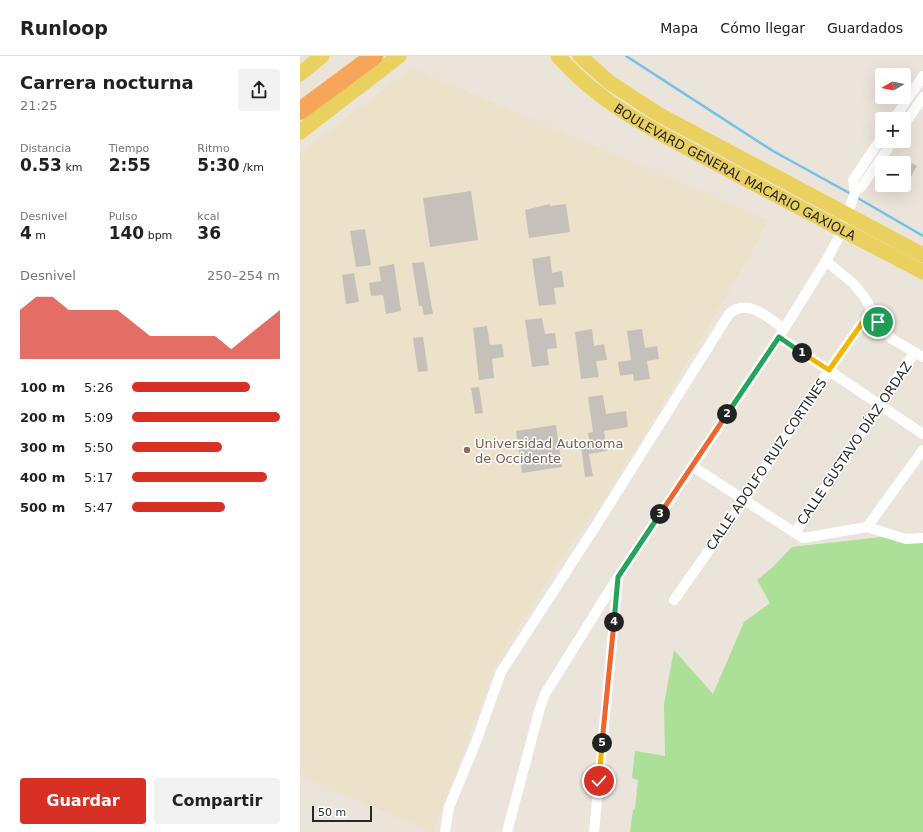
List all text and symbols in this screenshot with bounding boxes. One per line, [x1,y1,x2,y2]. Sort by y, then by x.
text: Runloop [20,17,108,39]
text: Mapa [660,20,698,36]
text: Cómo llegar [720,20,805,36]
text: Guardados [827,20,903,36]
north arrow [875,68,911,104]
map controls [875,68,911,192]
button: share [238,69,280,111]
text: Carrera nocturna [20,72,194,93]
text: 21:25 [20,98,57,113]
street label: BOULEVARD GENERAL MACARIO GAXIOLA [611,101,858,244]
button: + [875,112,911,148]
text: Distancia [20,142,71,155]
text: Tiempo [109,142,149,155]
text: Ritmo [197,142,230,155]
text: 0.53 [20,155,62,175]
text: 2:55 [109,155,151,175]
text: 5:30 [197,155,240,175]
button: − [875,156,911,192]
text: km [62,161,83,174]
text: /km [240,161,264,174]
text: Desnivel [20,210,67,223]
text: Pulso [109,210,138,223]
text: kcal [197,210,220,223]
text: 4 [20,223,32,243]
text: 140 [109,223,144,243]
text: 36 [197,223,221,243]
text: m [32,229,46,242]
text: bpm [144,229,172,242]
text: Desnivel [20,268,76,283]
text: 250–254 m [207,268,280,283]
pin [861,305,895,339]
icon: arrive [867,311,889,333]
pin: 1 [792,343,812,363]
text: 1 [798,346,806,359]
street label: CALLE GUSTAVO DÍAZ ORDAZ [794,359,915,528]
street label: CALLE ADOLFO RUIZ CORTINES [703,376,830,553]
text: 100 m [20,380,65,395]
text: 5:26 [84,380,113,395]
pin: 2 [717,404,737,424]
text: 2 [723,407,731,420]
text: 200 m [20,410,65,425]
text: 5:09 [84,410,113,425]
place label: Universidad Autonoma de Occidente [475,436,623,466]
text: 300 m [20,440,65,455]
text: 5:50 [84,440,113,455]
marker: Universidad Autonoma de Occidente [462,445,472,455]
text: 400 m [20,470,65,485]
text: 5:17 [84,470,113,485]
text: 500 m [20,500,65,515]
text: 5:47 [84,500,113,515]
pin: 3 [650,504,670,524]
text: 3 [656,507,664,520]
pin: 4 [604,612,624,632]
text: 4 [610,615,618,628]
pin: 5 [592,733,612,753]
text: 5 [598,736,606,749]
pin [582,764,616,798]
icon: check [588,770,610,792]
button: Guardar [20,778,146,824]
button: Compartir [154,778,280,824]
scale bar [312,804,372,823]
text: 50 m [318,806,346,819]

